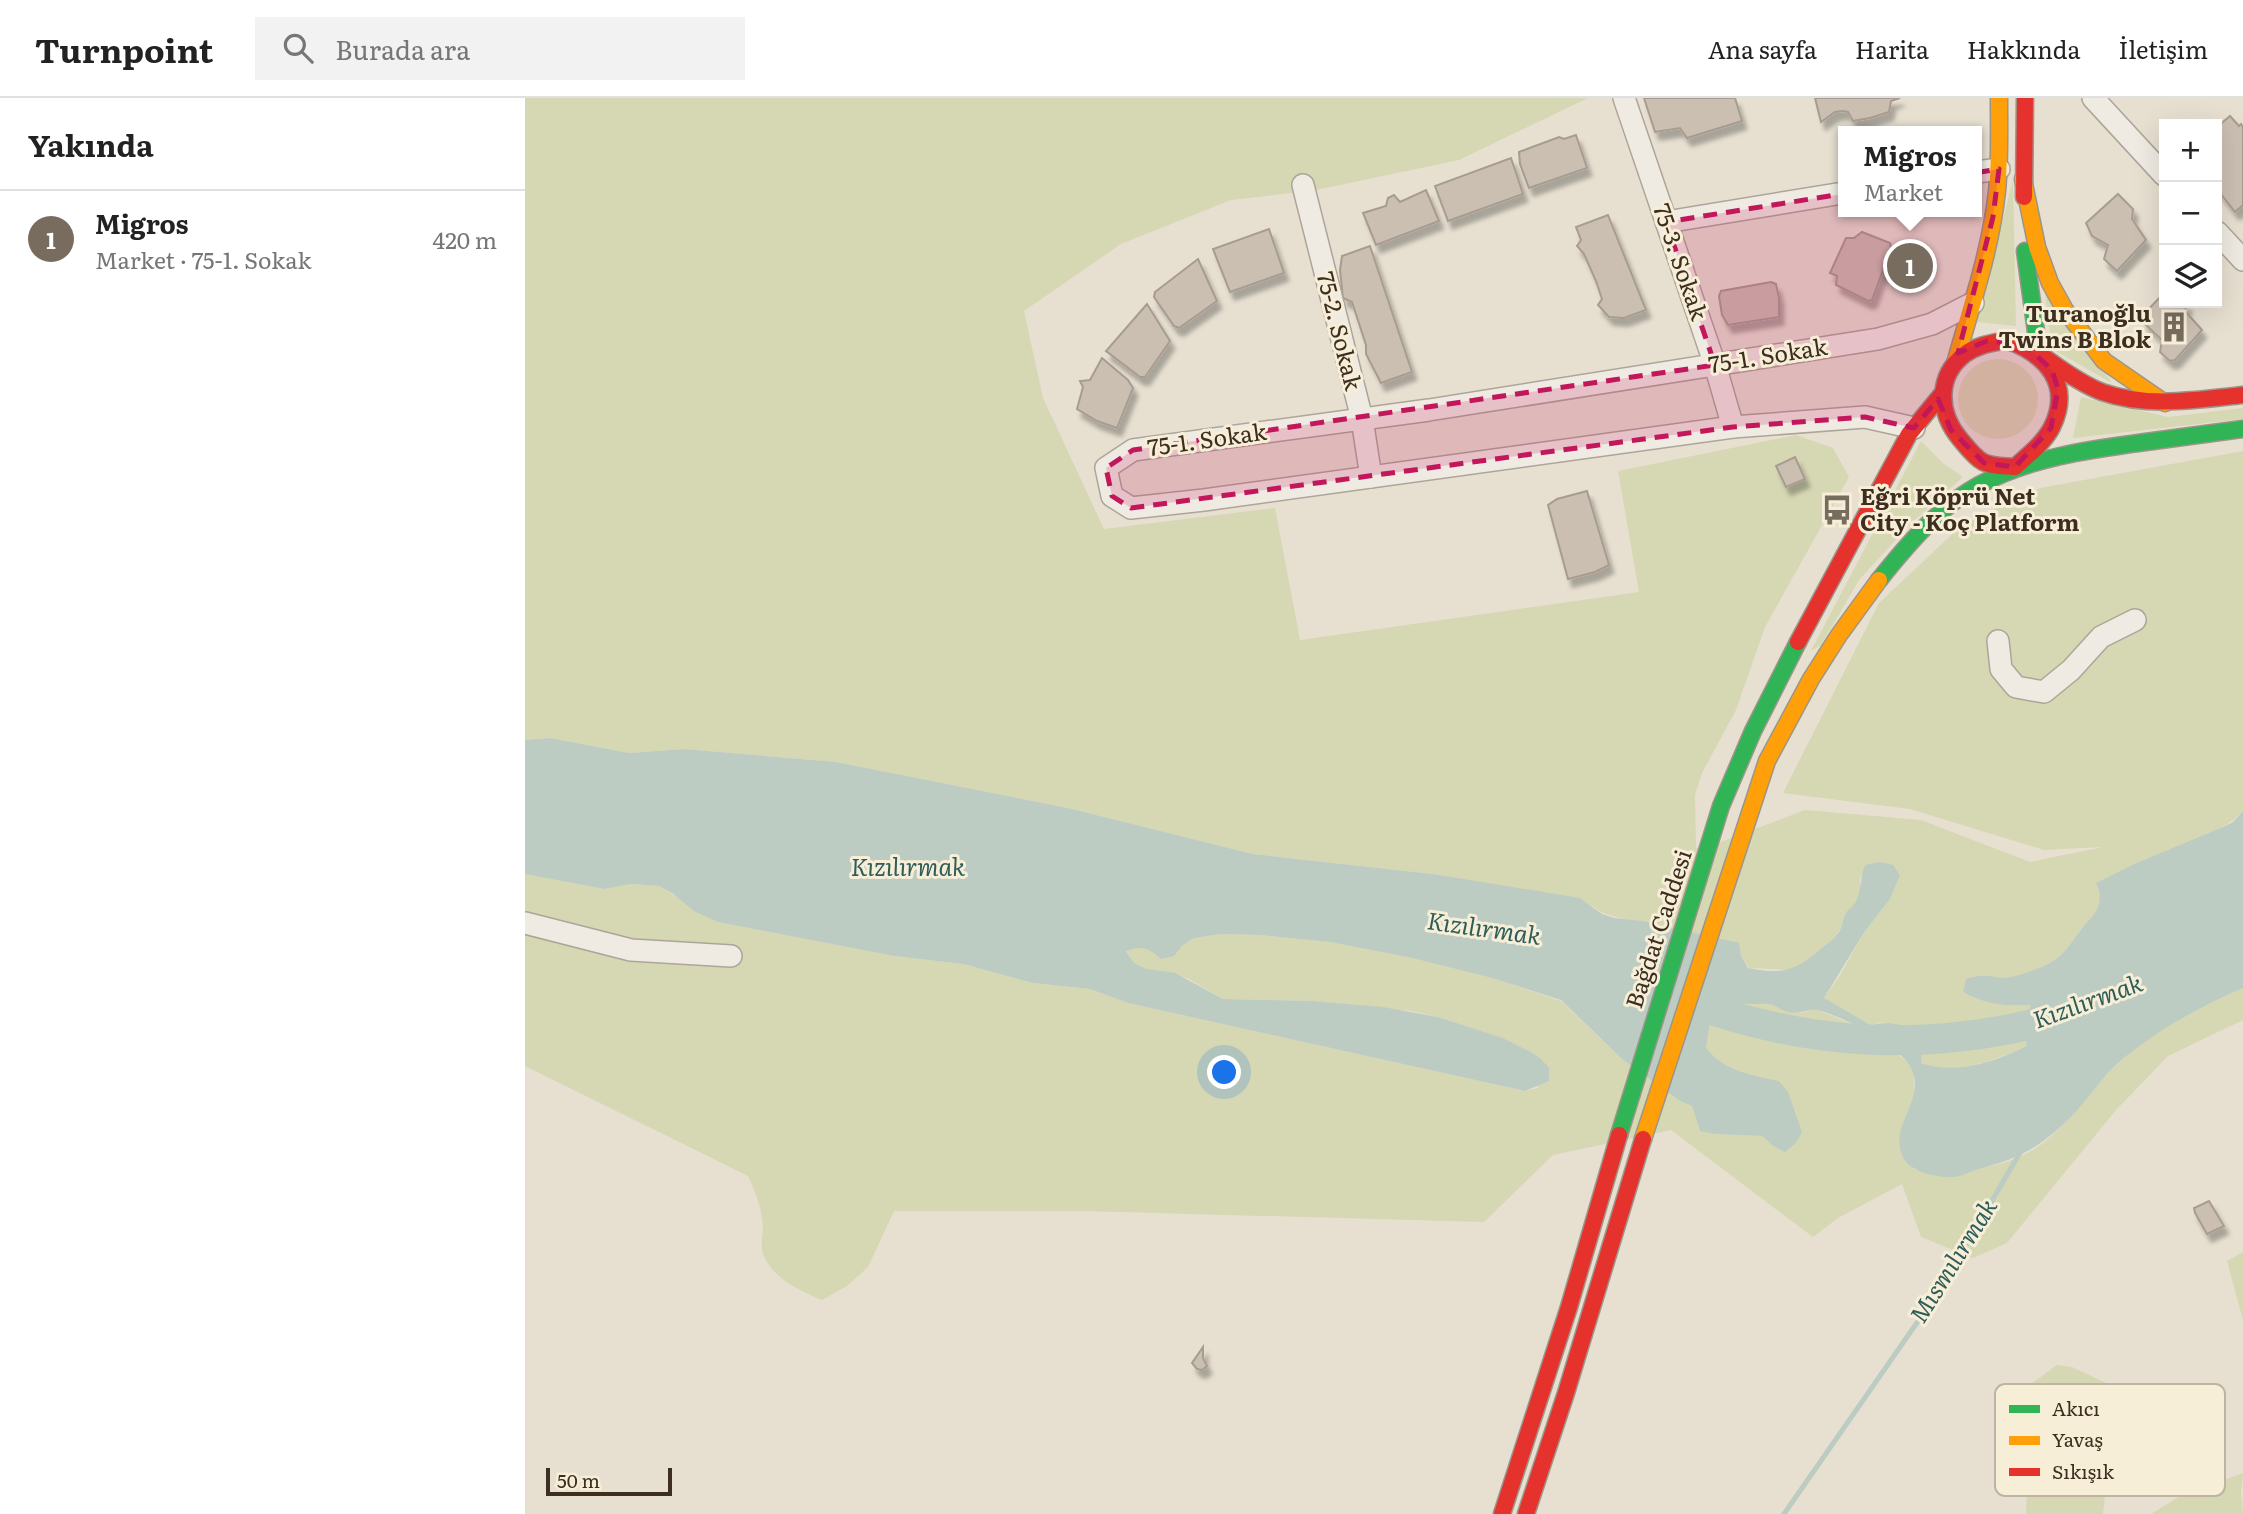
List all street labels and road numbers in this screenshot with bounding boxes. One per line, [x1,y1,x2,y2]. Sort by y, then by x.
street label: 75-3. Sokak [1646,198,1718,325]
street label: 75-2. Sokak [1310,268,1372,394]
street label: 75-1. Sokak [1706,328,1830,380]
street label: 75-1. Sokak [1145,413,1269,463]
street label: Bağdat Caddesi [1615,844,1699,1012]

